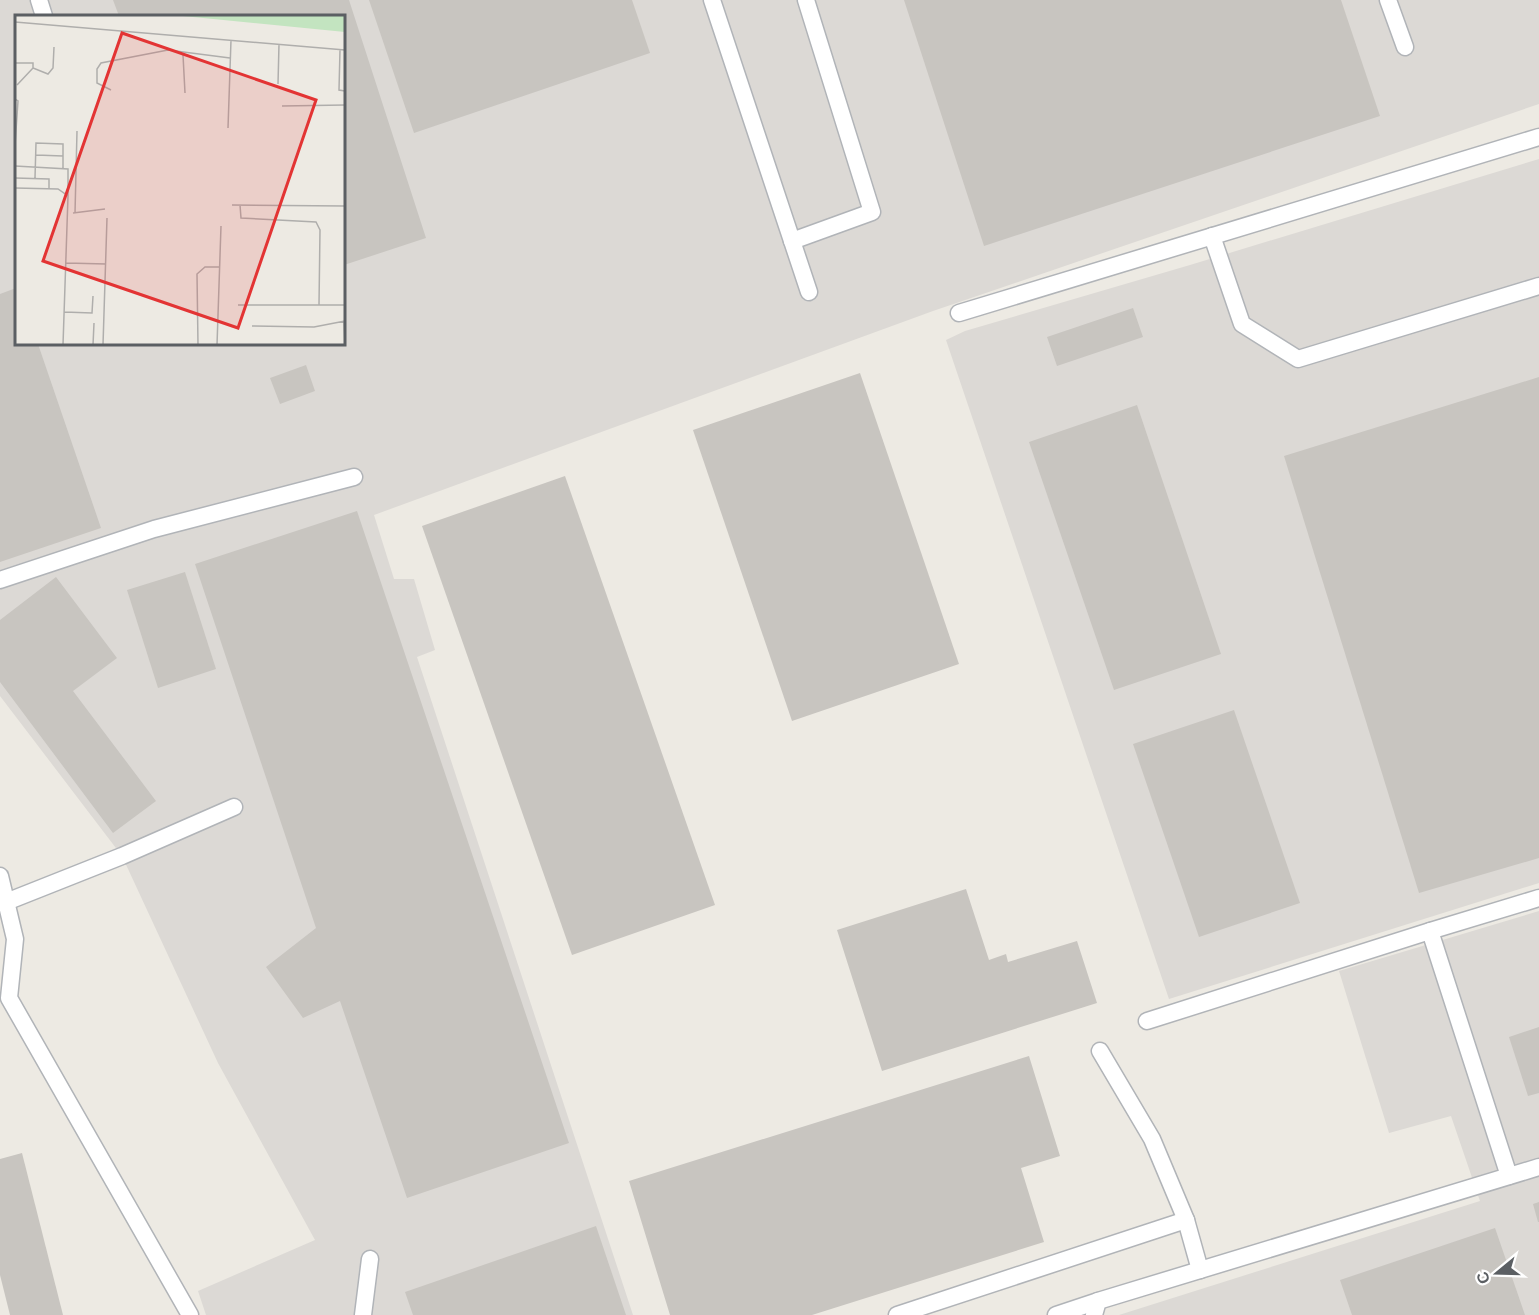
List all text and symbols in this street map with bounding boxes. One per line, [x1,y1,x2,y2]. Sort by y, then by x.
inset map [15,15,345,345]
north arrow [1467,1243,1527,1303]
text: С [1473,1269,1493,1286]

